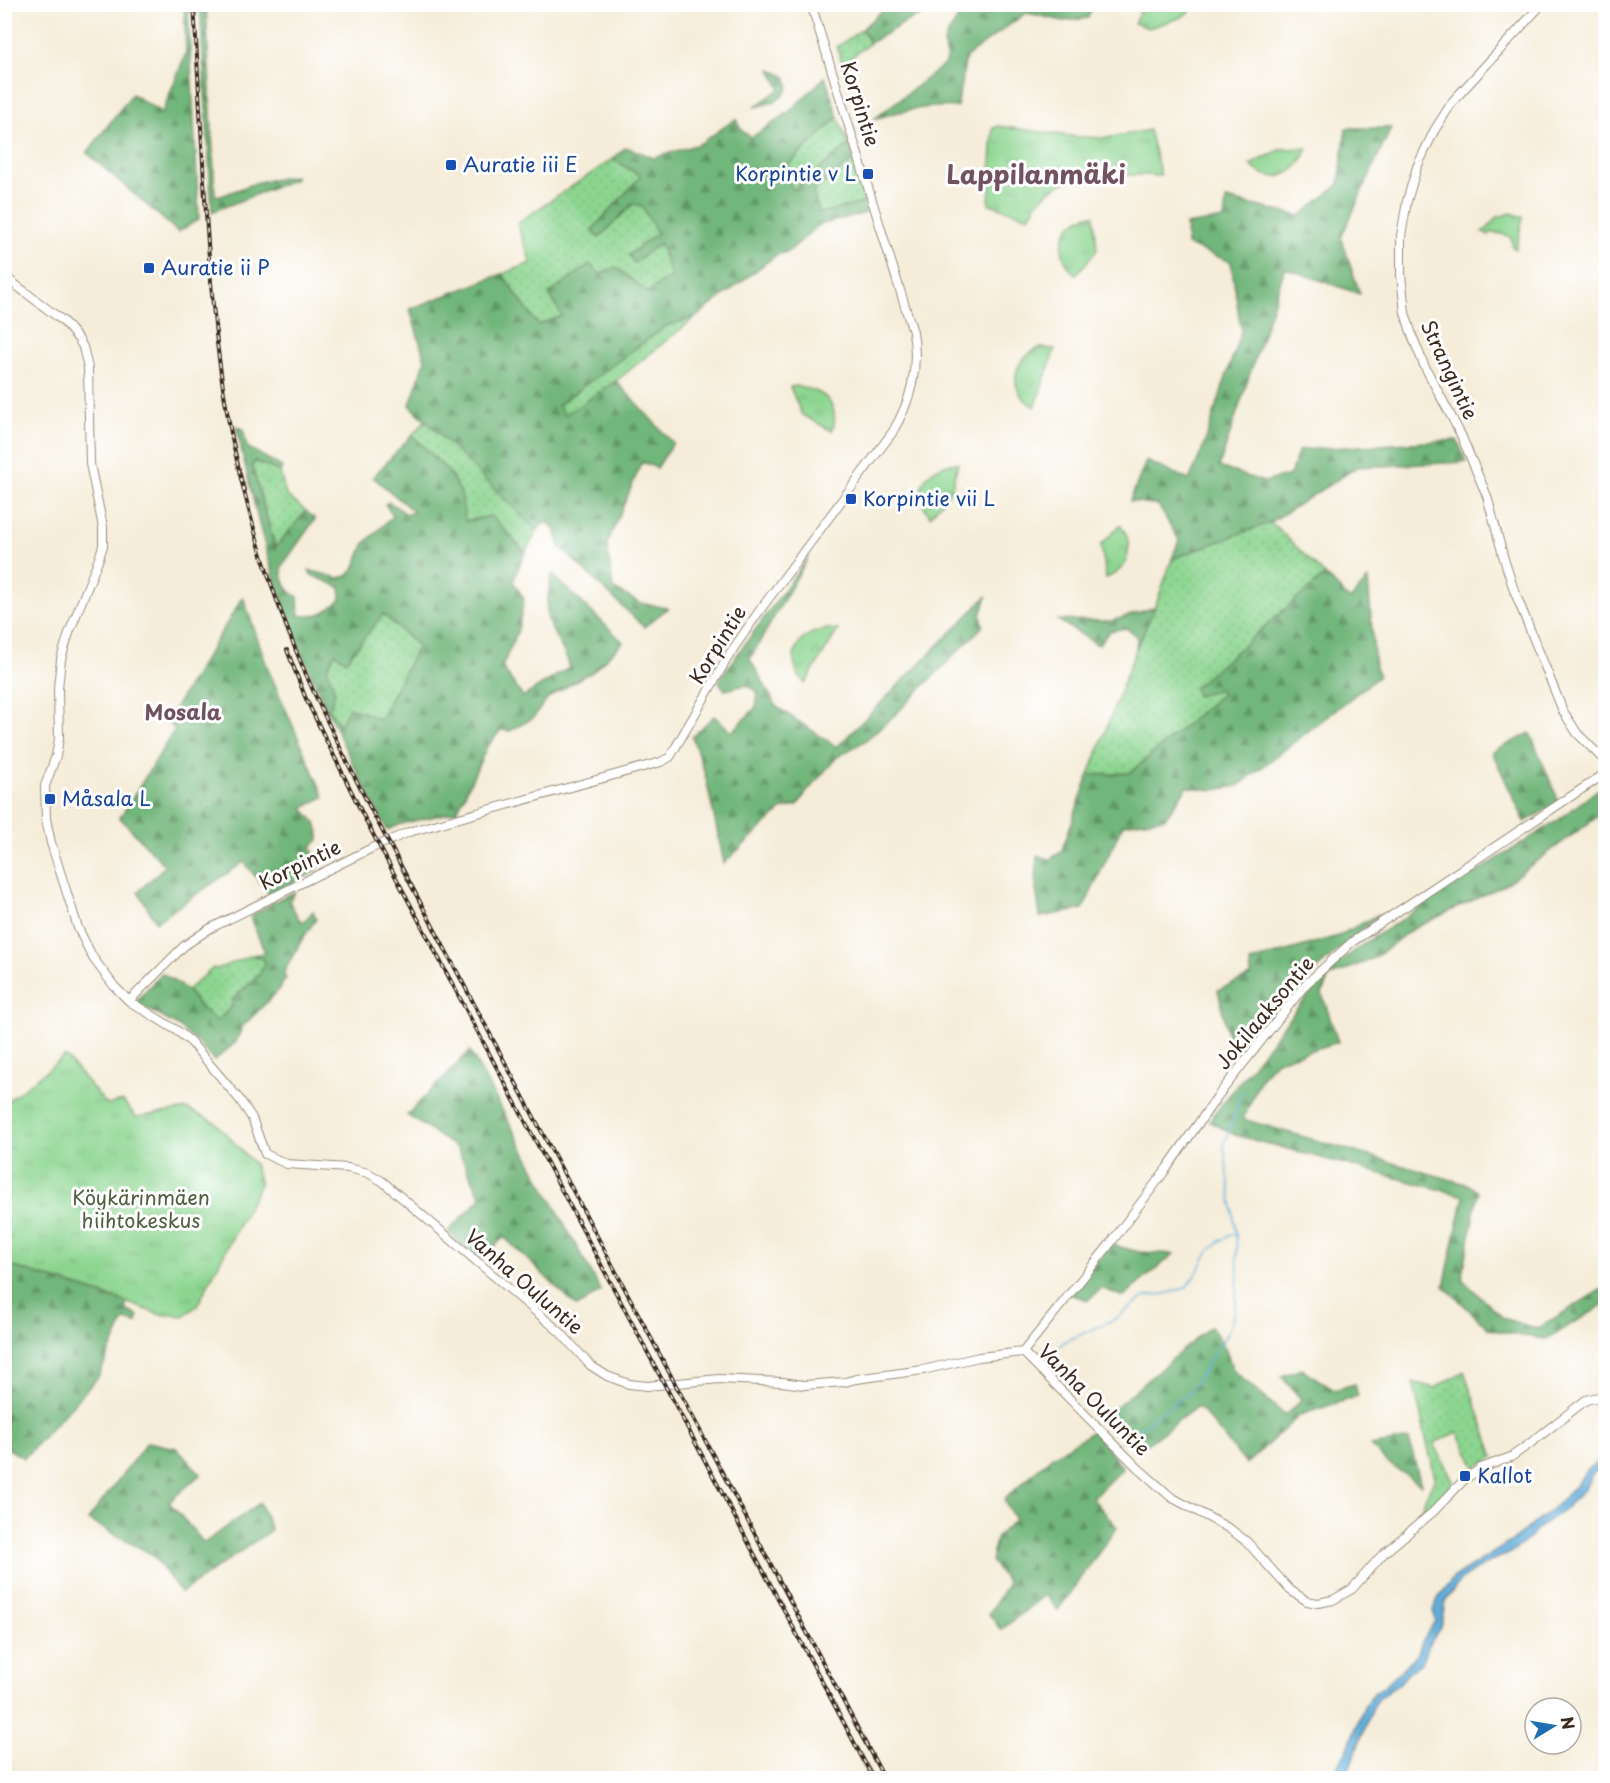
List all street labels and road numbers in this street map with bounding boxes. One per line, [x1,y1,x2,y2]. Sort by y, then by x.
street label: Korpintie [834,57,888,150]
street label: Strangintie [1414,315,1486,424]
street label: Korpintie [681,599,753,690]
street label: Korpintie [254,831,346,897]
street label: Jokilaaksontie [1208,949,1321,1075]
street label: Vanha Ouluntie [459,1221,590,1341]
street label: Vanha Ouluntie [1032,1336,1158,1462]

